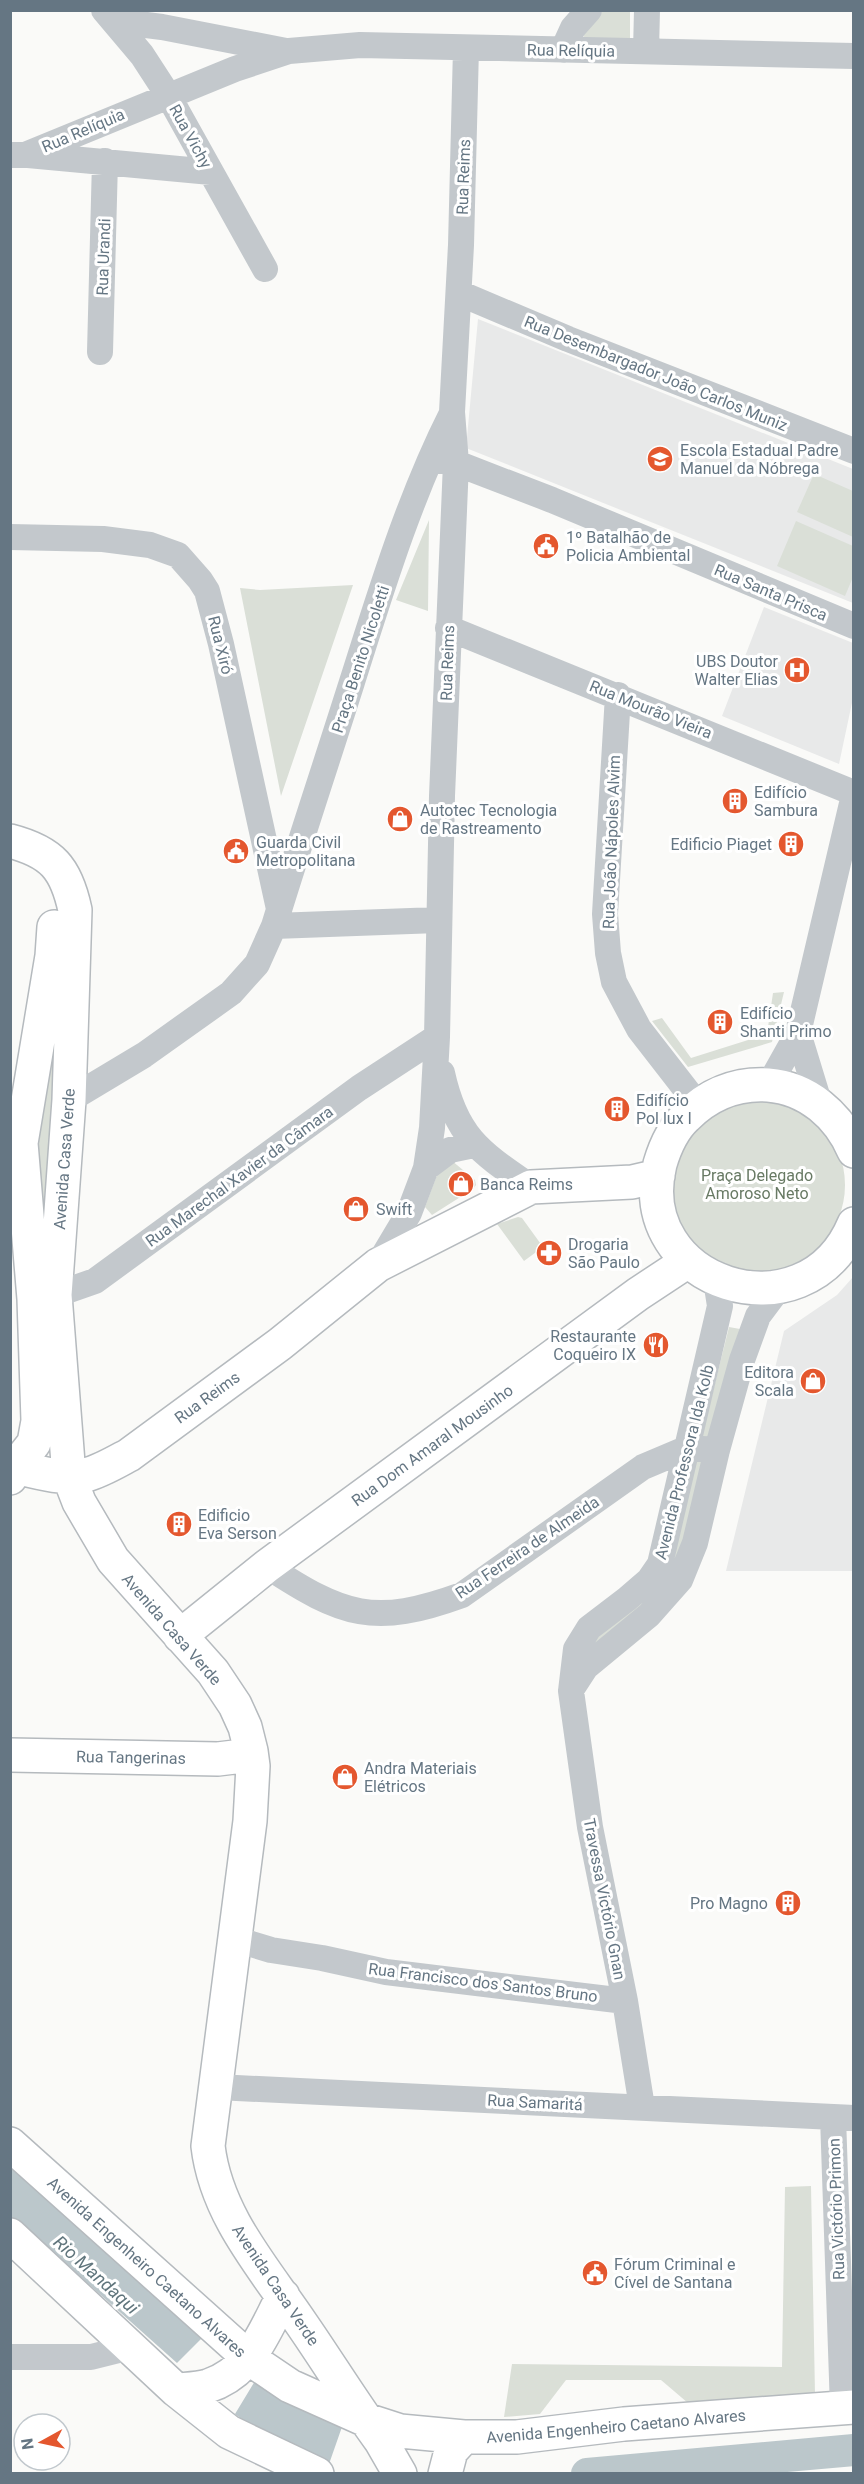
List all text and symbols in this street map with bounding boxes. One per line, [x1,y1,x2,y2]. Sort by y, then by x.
street label: Rua Relíquia [527,40,615,61]
street label: Rua Vichy [165,101,216,172]
street label: Rua Relíquia [39,105,127,156]
street label: Rua Reims [453,139,474,215]
street label: Rua Urandi [93,218,114,296]
street label: Rua Desembargador João Carlos Muniz [521,312,790,435]
place label: Escola Estadual Padre Manuel da Nóbrega [680,441,839,478]
school or university icon: Escola Estadual Padre Manuel da Nóbrega [645,444,675,474]
place label: 1º Batalhão de Policia Ambiental [566,528,690,565]
public building icon: 1º Batalhão de Policia Ambiental [531,531,561,561]
street label: Rua Santa Prisca [711,560,830,625]
street label: Praça Benito Nicoletti [328,583,393,735]
street label: Rua Xiró [204,614,237,676]
street label: Rua Reims [437,625,458,701]
place label: UBS Doutor Walter Elias [695,652,779,689]
hospital icon: UBS Doutor Walter Elias [782,655,812,685]
street label: Rua Mourão Vieira [587,676,715,743]
street label: Rua João Nápoles Alvim [599,755,624,929]
place label: Edifício Sambura [754,783,818,820]
building icon: Edifício Sambura [720,786,750,816]
place label: Autotec Tecnologia de Rastreamento [420,801,557,838]
shop icon: Autotec Tecnologia de Rastreamento [385,804,415,834]
building icon: Edificio Piaget [776,829,806,859]
place label: Guarda Civil Metropolitana [256,833,355,870]
place label: Edificio Piaget [671,835,772,854]
public building icon: Guarda Civil Metropolitana [221,836,251,866]
place label: Edifício Shanti Primo [740,1004,832,1041]
building icon: Edifício Shanti Primo [705,1007,735,1037]
street label: Avenida Casa Verde [50,1088,79,1230]
place label: Edifício Pol lux I [636,1091,692,1128]
building icon: Edifício Pol lux I [602,1094,632,1124]
street label: Rua Marechal Xavier da Câmara [142,1102,337,1251]
park label: Praça Delegado Amoroso Neto [701,1166,813,1203]
shop icon: Banca Reims [446,1169,476,1199]
place label: Banca Reims [480,1175,573,1194]
shop icon: Swift [341,1194,371,1224]
place label: Swift [376,1200,412,1219]
place label: Drogaria São Paulo [568,1235,640,1272]
pharmacy icon: Drogaria São Paulo [534,1238,564,1268]
place label: Restaurante Coqueiro IX [550,1327,636,1364]
restaurant icon: Restaurante Coqueiro IX [641,1330,671,1360]
street label: Avenida Professora Ida Kolb [651,1363,718,1562]
place label: Editora Scala [744,1363,794,1400]
shop icon: Editora Scala [798,1366,828,1396]
street label: Rua Reims [171,1367,244,1427]
street label: Rua Dom Amaral Mousinho [348,1381,517,1510]
street label: Rua Ferreira de Almeida [452,1492,603,1603]
place label: Edificio Eva Serson [198,1506,277,1543]
building icon: Edificio Eva Serson [164,1509,194,1539]
street label: Avenida Casa Verde [118,1570,225,1689]
street label: Rua Tangerinas [76,1747,186,1768]
place label: Andra Materiais Elétricos [364,1759,477,1796]
shop icon: Andra Materiais Elétricos [330,1762,360,1792]
street label: Travessa Victório Gnan [580,1817,630,1982]
building icon: Pro Magno [773,1888,803,1918]
place label: Pro Magno [690,1894,768,1913]
street label: Rua Francisco dos Santos Bruno [367,1959,599,2006]
street label: Rua Samaritá [487,2091,583,2114]
street label: Rua Victório Primon [825,2138,848,2280]
street label: Avenida Engenheiro Caetano Alvares [44,2173,250,2362]
street label: Avenida Casa Verde [228,2221,323,2349]
water label: Rio Mandaqui [50,2231,144,2319]
place label: Fórum Criminal e Cível de Santana [614,2255,736,2292]
public building icon: Fórum Criminal e Cível de Santana [580,2258,610,2288]
street label: Avenida Engenheiro Caetano Alvares [485,2406,747,2447]
north arrow [12,2412,72,2472]
text: N [17,2437,38,2451]

